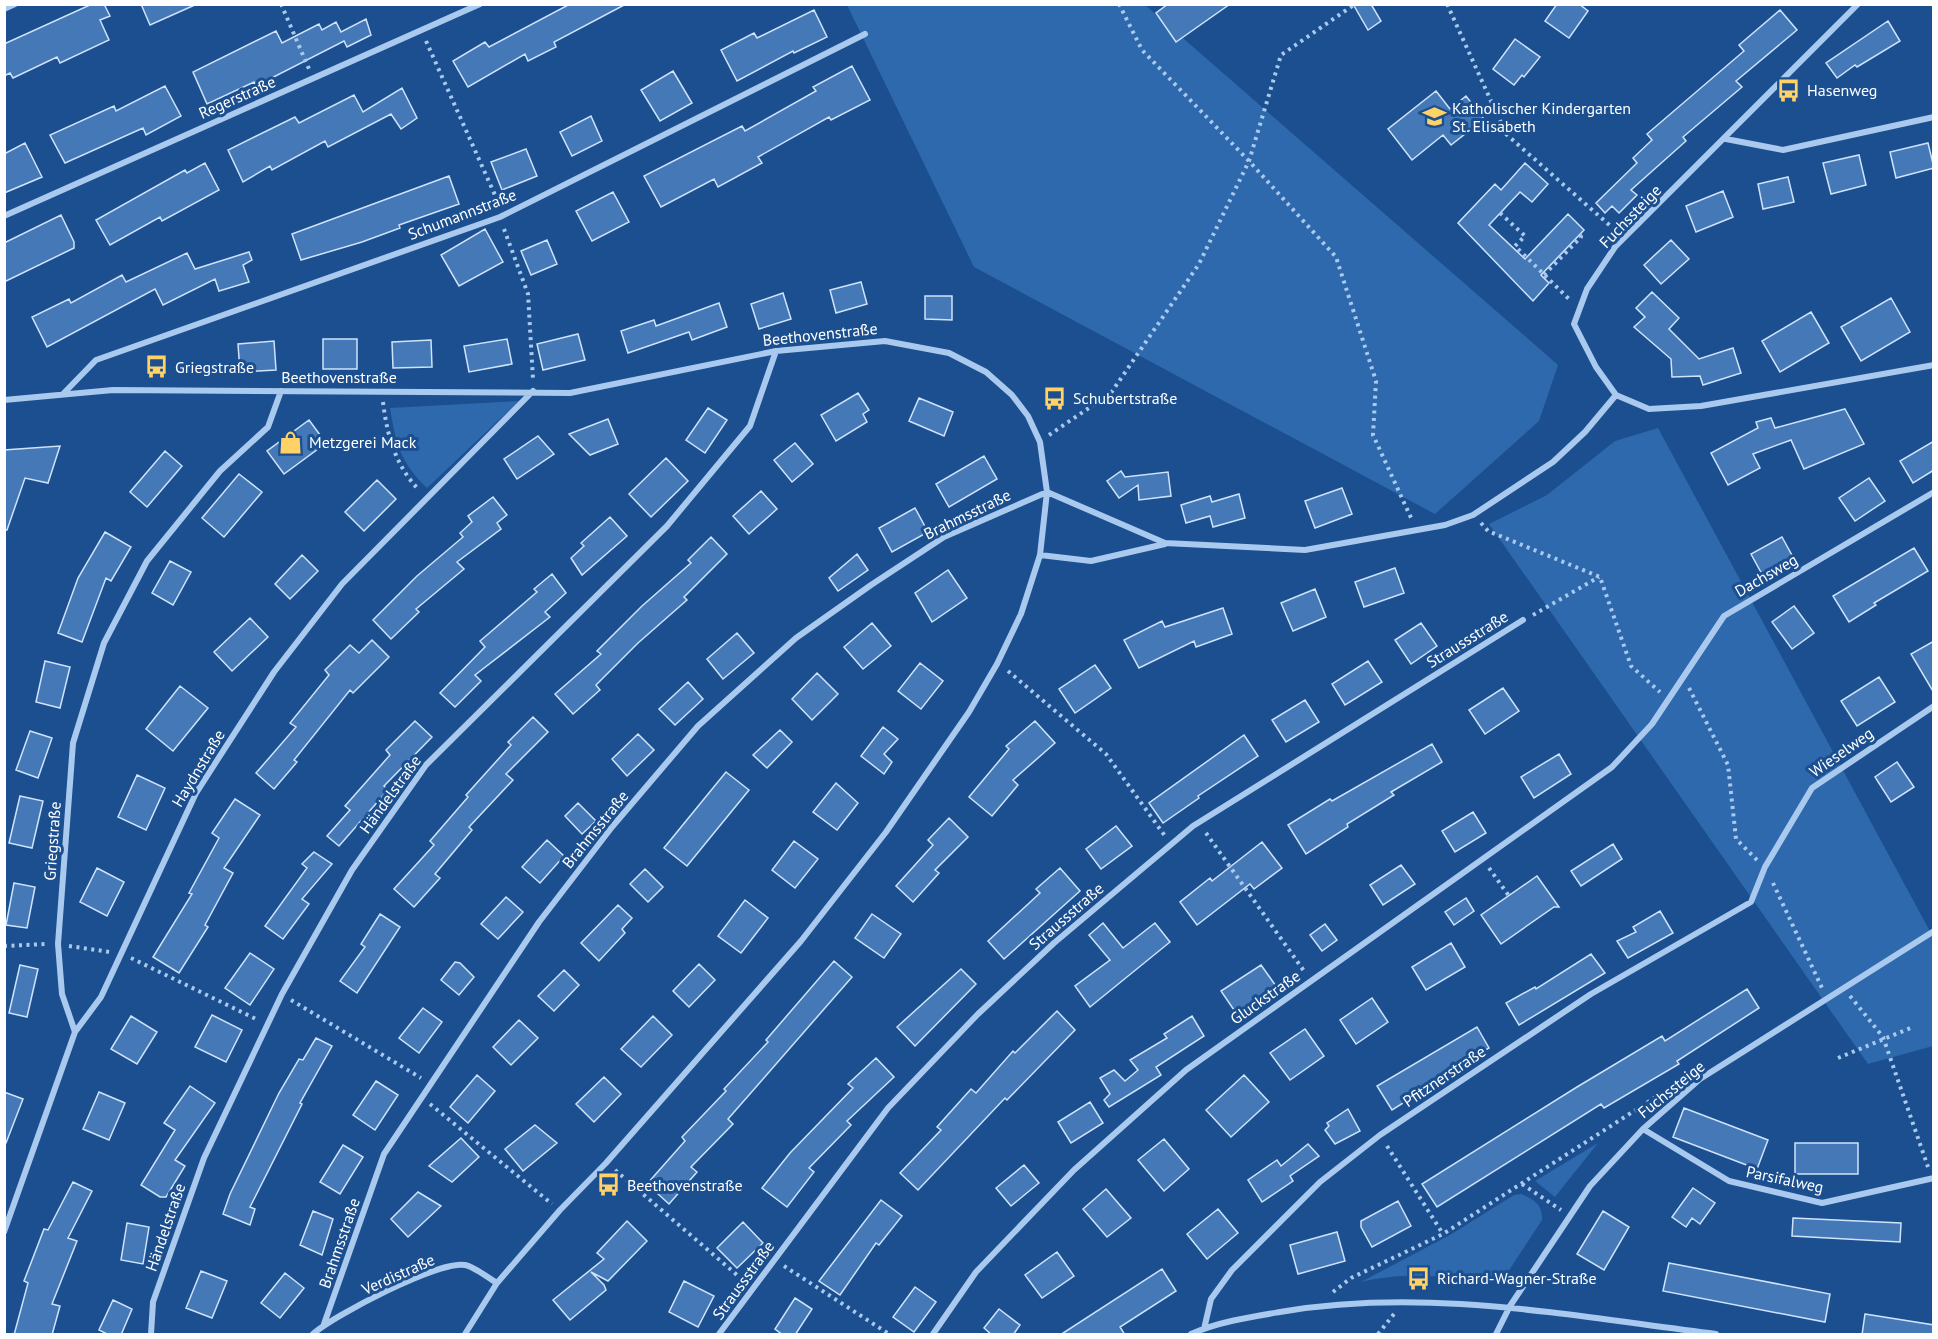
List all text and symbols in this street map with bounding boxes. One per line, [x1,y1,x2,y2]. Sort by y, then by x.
street label: Regerstraße [195,71,279,123]
bus stop icon: Hasenweg [1776,77,1802,103]
place label: Hasenweg [1807,80,1877,100]
place label: Katholischer Kindergarten St. Elisabeth [1452,98,1631,136]
school or university icon: Katholischer Kindergarten St. Elisabeth [1421,104,1447,130]
street label: Fuchssteige [1595,180,1665,252]
street label: Schumannstraße [405,184,519,244]
street label: Beethovenstraße [761,318,879,350]
bus stop icon: Griegstraße [144,354,170,380]
place label: Griegstraße [175,357,254,377]
street label: Beethovenstraße [281,367,397,387]
bus stop icon: Schubertstraße [1042,385,1068,411]
place label: Schubertstraße [1073,388,1177,408]
shop icon: Metzgerei Mack [278,429,304,455]
place label: Metzgerei Mack [309,432,417,452]
street label: Brahmsstraße [920,484,1014,544]
street label: Dachsweg [1731,549,1801,601]
street label: Straussstraße [1422,606,1512,672]
street label: Wieselweg [1805,723,1877,781]
street label: Haydnstraße [167,726,229,810]
street label: Händelstraße [355,751,425,837]
street label: Brahmsstraße [558,786,632,872]
street label: Griegstraße [39,801,65,881]
street label: Straussstraße [1025,878,1107,954]
street label: Gluckstraße [1226,966,1304,1028]
street label: Pfitznerstraße [1399,1041,1489,1111]
street label: Fuchssteige [1633,1056,1709,1122]
street label: Parsifalweg [1744,1161,1826,1197]
bus stop icon: Beethovenstraße [596,1172,622,1198]
place label: Beethovenstraße [627,1175,743,1195]
street label: Händelstraße [141,1180,189,1274]
street label: Brahmsstraße [314,1195,364,1291]
street label: Straussstraße [708,1237,778,1323]
street label: Verdistraße [357,1249,438,1299]
bus stop icon: Richard-Wagner-Straße [1406,1265,1432,1291]
place label: Richard-Wagner-Straße [1437,1268,1597,1288]

